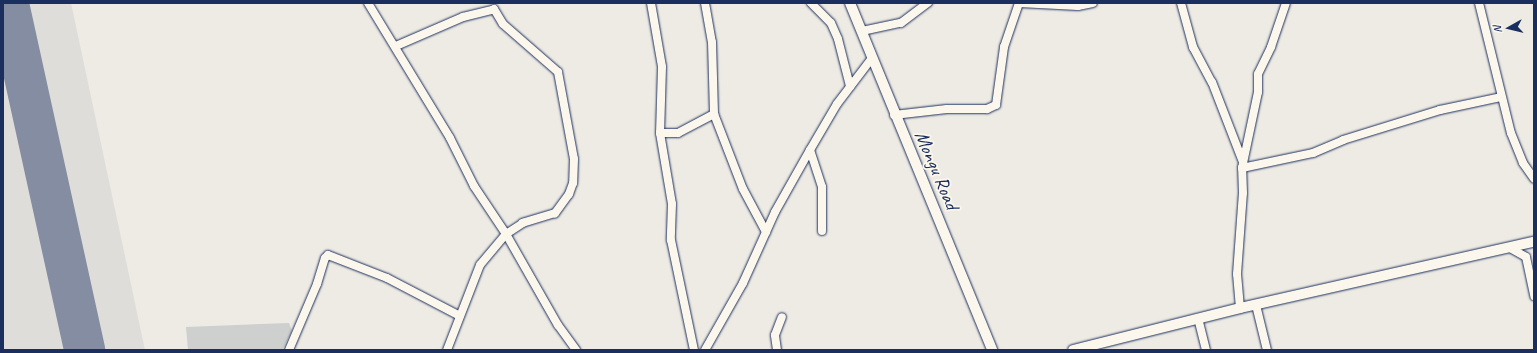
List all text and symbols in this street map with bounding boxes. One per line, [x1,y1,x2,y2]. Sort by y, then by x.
north arrow [1489,8,1529,48]
text: N [1490,25,1505,34]
street label: Mongu Road [910,127,964,213]

